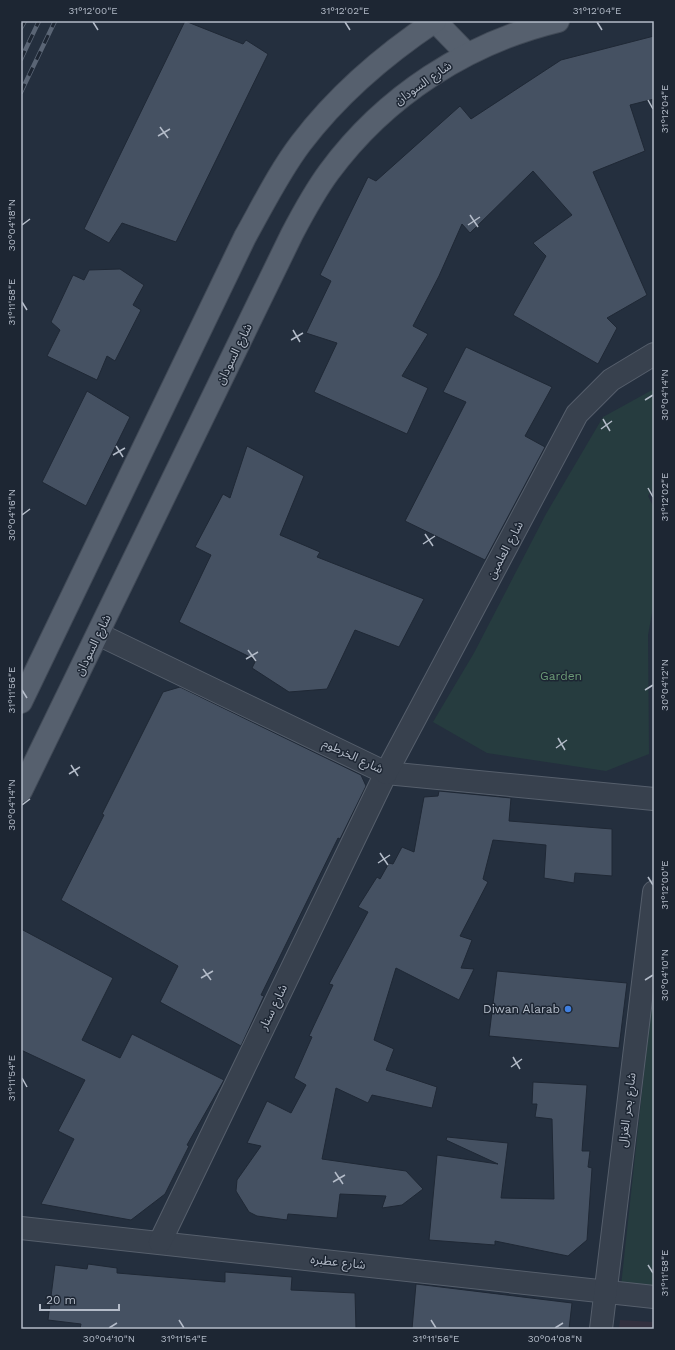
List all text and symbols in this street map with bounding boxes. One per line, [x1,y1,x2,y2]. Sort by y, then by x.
text: 31°12'00"E [68,5,118,16]
text: 31°12'02"E [321,5,369,16]
text: 31°12'04"E [573,5,621,16]
street label: شارع السودان [392,58,455,109]
text: 31°12'04"E [659,85,670,133]
text: 30°04'18"N [6,199,17,251]
text: 31°11'58"E [6,279,17,325]
street label: شارع السودان [213,321,257,388]
text: 30°04'14"N [659,369,670,421]
text: 31°12'02"E [659,473,670,521]
text: 30°04'16"N [6,489,17,541]
street label: شارع العلمين [484,519,528,582]
street label: شارع السودان [72,612,116,679]
text: 30°04'12"N [659,659,670,711]
text: 31°11'56"E [6,667,17,713]
park label: Garden [540,669,582,683]
street label: شارع الخرطوم [320,736,385,778]
text: 30°04'14"N [6,779,17,831]
text: 31°12'00"E [659,860,670,910]
text: 30°04'10"N [659,949,670,1001]
street label: شارع سنار [256,982,292,1034]
place label: Diwan Alarab [483,1002,560,1016]
marker: Diwan Alarab [563,1004,573,1014]
text: 31°11'54"E [6,1055,17,1101]
street label: شارع بحر الغزال [615,1072,641,1148]
text: 31°11'58"E [659,1250,670,1296]
street label: شارع عطبره [310,1252,366,1274]
scale bar [40,1286,119,1312]
text: 20 m [46,1293,76,1307]
text: 30°04'10"N [83,1333,135,1344]
text: 31°11'54"E [161,1333,207,1344]
text: 31°11'56"E [413,1333,459,1344]
text: 30°04'08"N [528,1333,582,1344]

